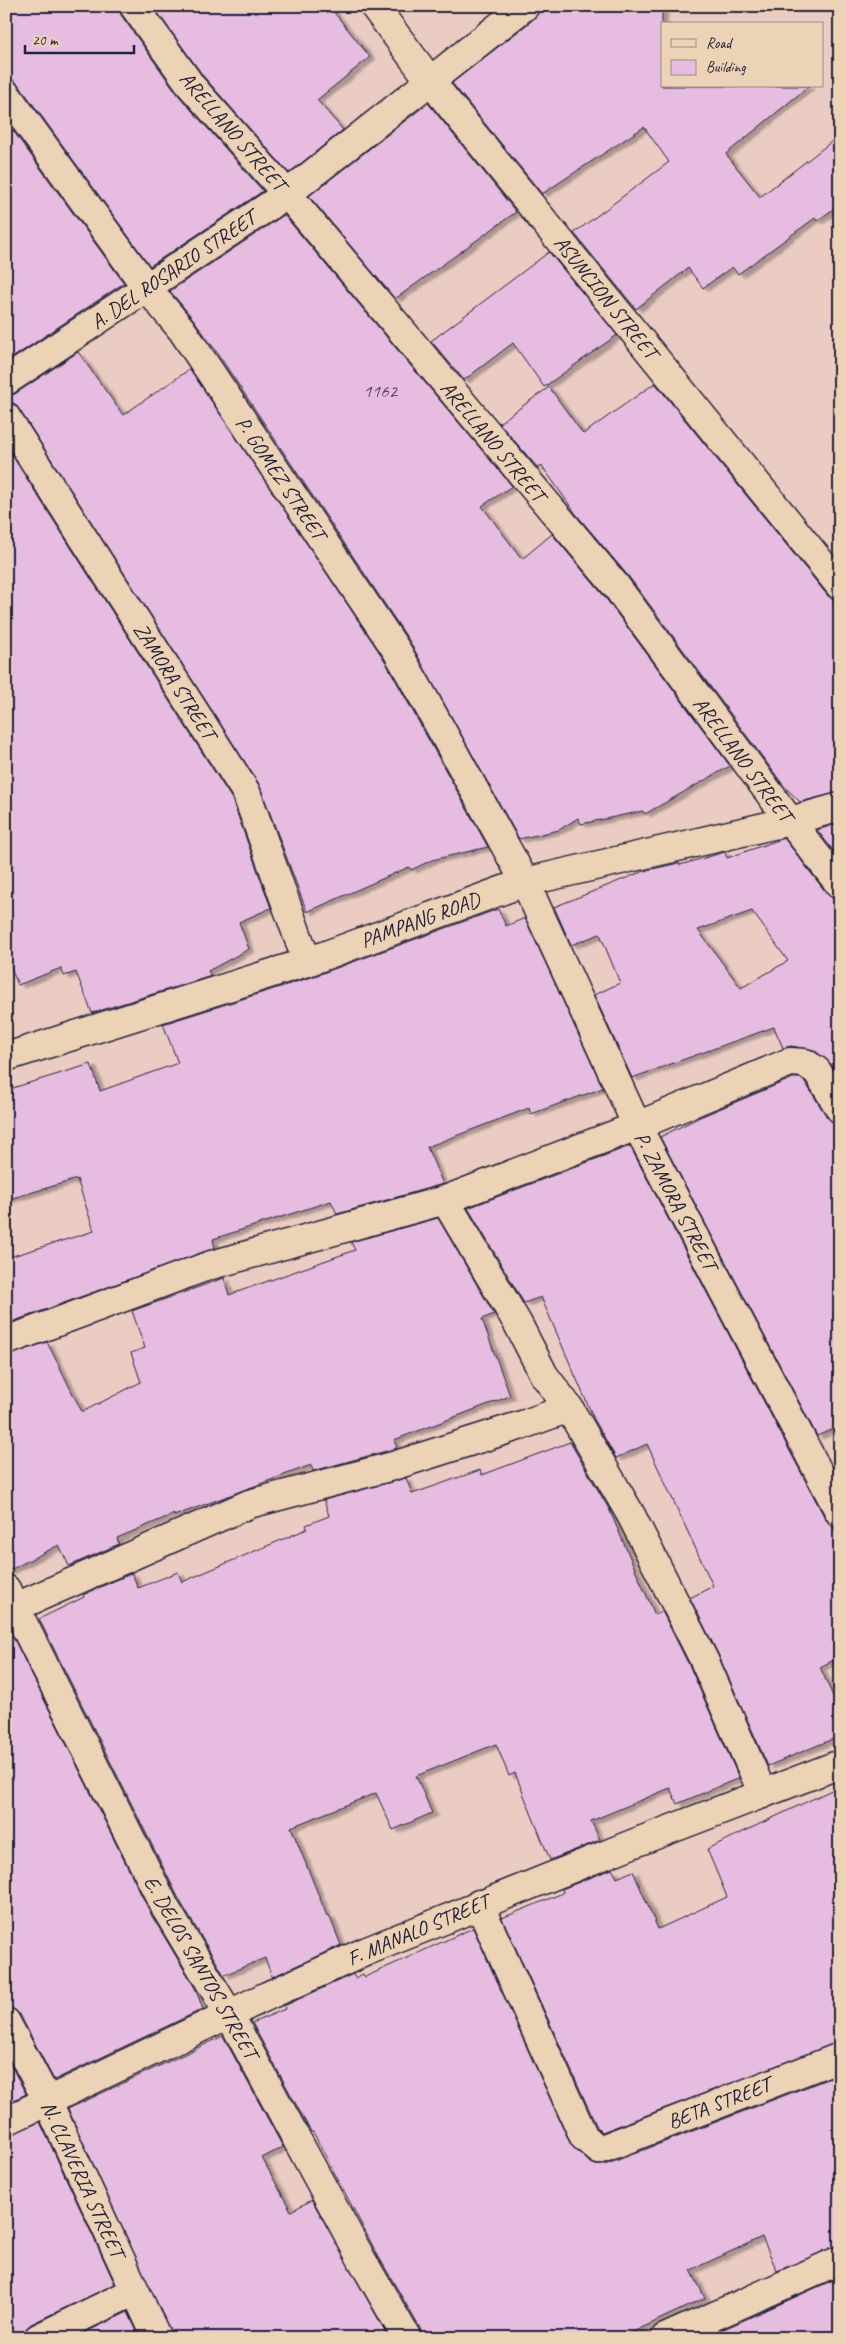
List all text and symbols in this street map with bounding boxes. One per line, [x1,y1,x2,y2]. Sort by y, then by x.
scale bar [25,22,134,54]
legend [661,22,824,88]
text: 20 m [32,31,59,50]
text: Road [706,34,733,53]
text: Building [706,58,746,77]
street label: ARELLANO STREET [174,66,295,200]
street label: A. DEL ROSARIO STREET [85,202,265,335]
street label: ASUNCION STREET [548,230,667,368]
street label: ARELLANO STREET [435,375,555,511]
house number: 1162 [363,379,399,403]
street label: P. GOMEZ STREET [230,411,334,548]
street label: ZAMORA STREET [128,618,225,748]
street label: ARELLANO STREET [688,691,802,831]
street label: PAMPANG ROAD [357,886,485,954]
street label: P. ZAMORA STREET [629,1127,725,1278]
street label: E. DELOS SANTOS STREET [138,1871,267,2068]
street label: F. MANALO STREET [343,1887,497,1972]
street label: BETA STREET [664,2070,779,2135]
street label: N. CLAVERIA STREET [35,2097,133,2266]

